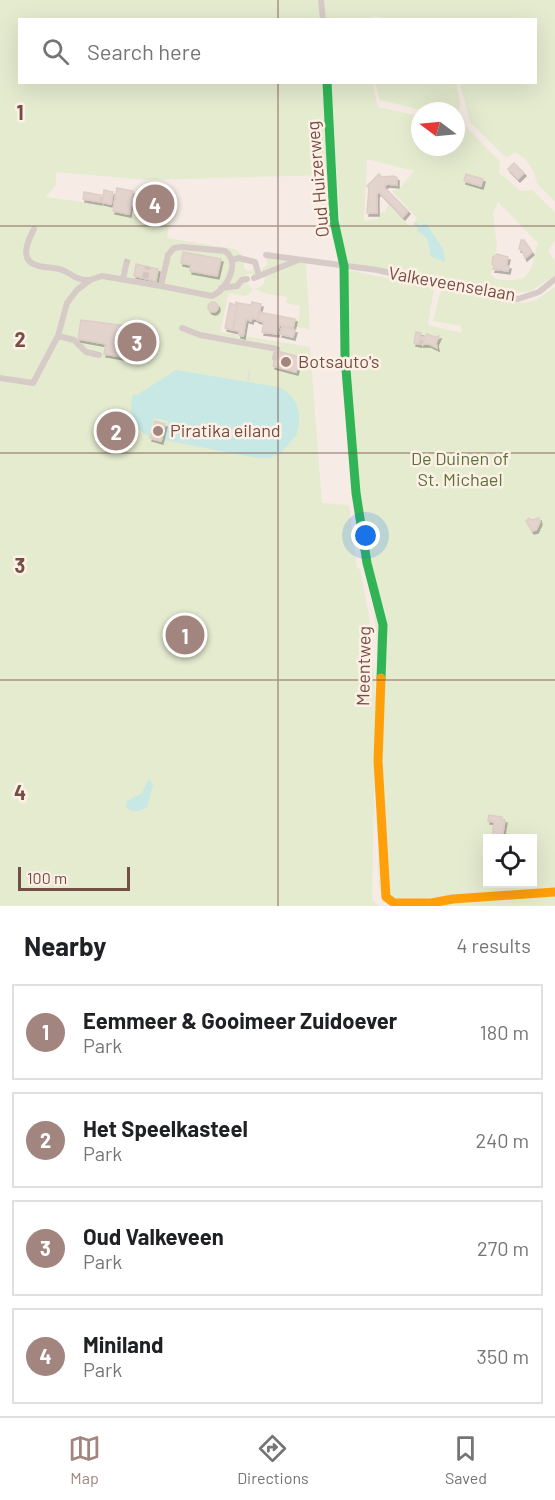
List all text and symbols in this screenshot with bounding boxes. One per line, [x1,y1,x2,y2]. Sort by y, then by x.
search box [18,18,537,84]
icon: search [39,35,72,68]
text: Search here [87,38,201,64]
text: 1 [16,100,24,124]
north arrow [411,102,465,156]
street label: Oud Huizerweg [301,120,333,238]
pin: 4 [136,182,174,226]
street label: Valkeveenselaan [387,261,517,305]
pin: 3 [118,320,156,364]
text: 2 [14,327,26,351]
place label: Botsauto's [298,350,379,372]
marker: Botsauto's [279,355,293,369]
pin: 2 [96,408,136,454]
place label: Piratika eiland [170,419,281,441]
marker: Piratika eiland [151,424,165,438]
park label: De Duinen of St. Michael [411,447,509,490]
your location [351,521,380,550]
text: 3 [15,553,25,577]
pin: 1 [166,612,204,658]
street label: Meentweg [351,626,375,706]
text: 4 [14,780,26,804]
map controls [483,834,537,888]
button: locate [483,834,537,888]
scale bar [18,864,130,892]
text: 100 m [27,868,67,887]
text: Nearby [24,930,106,961]
text: 4 results [456,933,531,957]
text: Eemmeer & Gooimeer Zuidoever [83,1007,397,1033]
text: 1 [42,1020,49,1044]
text: 180 m [480,1020,529,1044]
text: Park [83,1033,122,1057]
text: Het Speelkasteel [83,1115,248,1141]
text: 2 [40,1128,51,1152]
text: 240 m [475,1128,529,1152]
text: Park [83,1141,122,1165]
text: Oud Valkeveen [83,1223,224,1249]
text: 3 [40,1236,51,1260]
text: 270 m [477,1236,529,1260]
text: Park [83,1249,122,1273]
text: Miniland [83,1331,163,1357]
text: 4 [39,1344,52,1368]
text: 350 m [477,1344,529,1368]
text: Park [83,1357,122,1381]
tab: Map [68,1432,101,1487]
tab: Directions [237,1432,309,1487]
tab: Saved [445,1432,487,1487]

